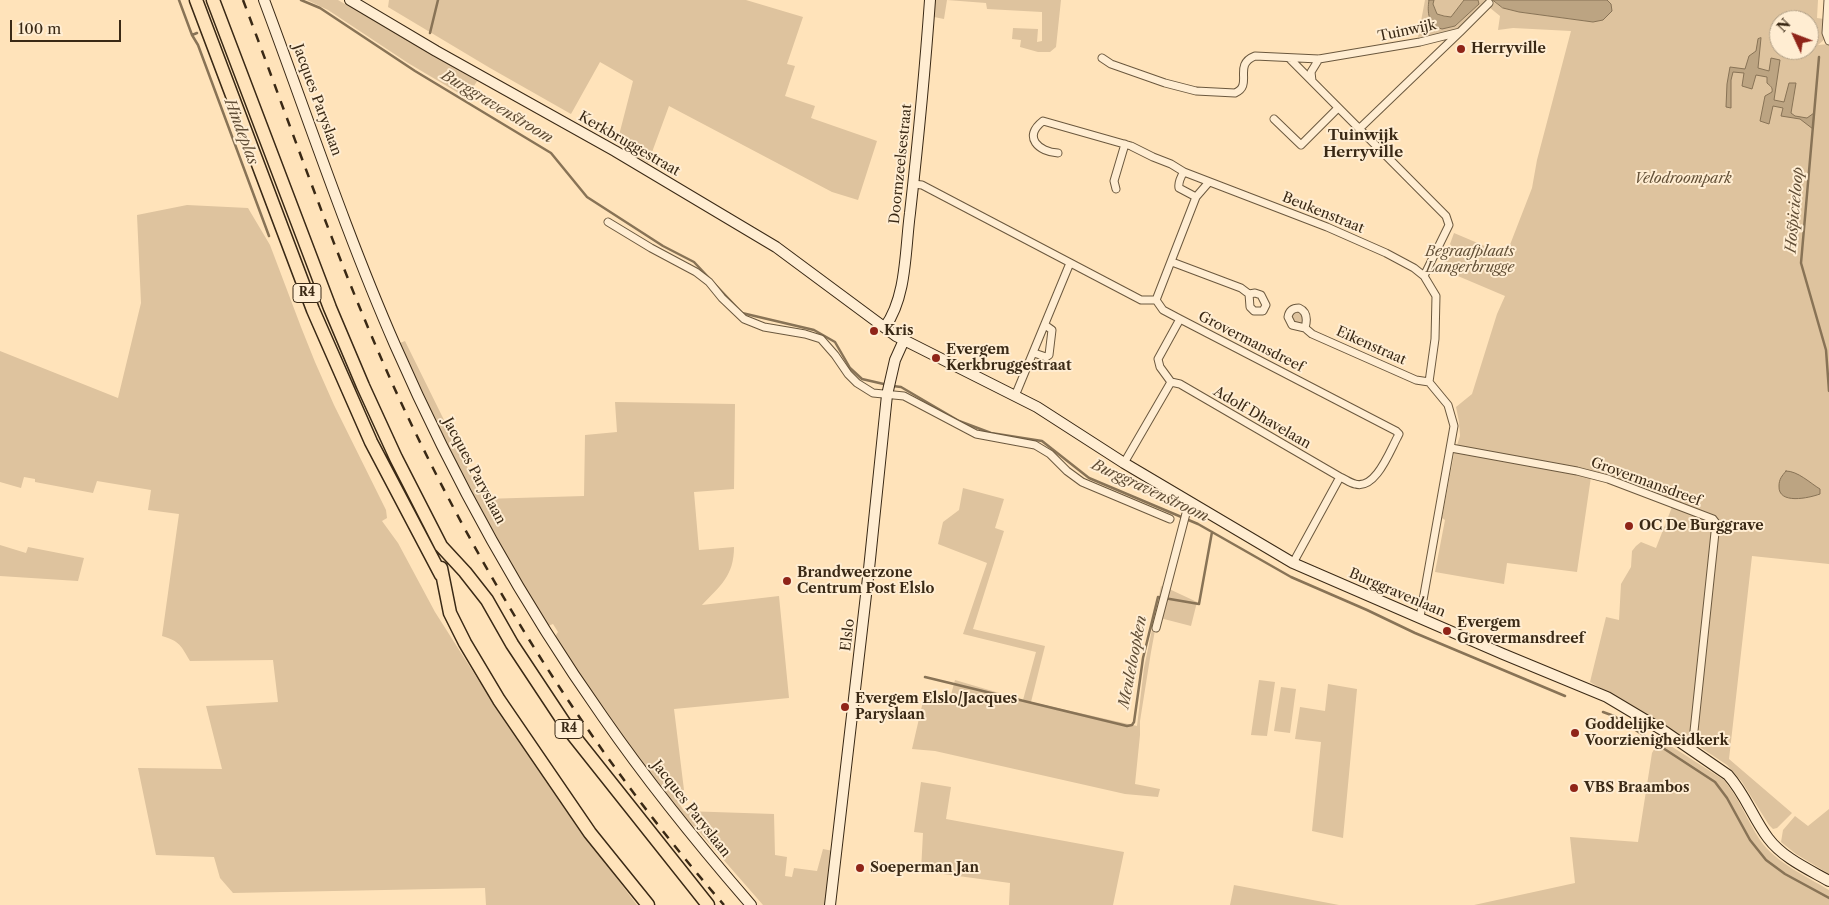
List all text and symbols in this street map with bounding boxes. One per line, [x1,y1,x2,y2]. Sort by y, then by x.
scale bar [12,10,124,42]
north arrow [1769,10,1819,60]
text: N [1773,15,1794,36]
street label: Tuinwijk [1376,17,1438,45]
text: 100 m [18,19,61,38]
place label: Herryville [1471,41,1546,57]
street label: Jacques Paryslaan [289,42,345,158]
marker: Herryville [1455,43,1467,55]
water label: Burggravenstroom [438,67,556,147]
water label: Hindeplas [220,96,262,168]
street label: Doornzeelsestraat [886,103,916,225]
street label: Kerkbruggestraat [575,108,683,180]
district label: Tuinwijk Herryville [1323,127,1403,162]
water label: Hospicieloop [1782,166,1808,254]
park label: Velodroompark [1634,171,1732,187]
street label: Beukenstraat [1280,189,1366,237]
park label: Begraafplaats Langerbrugge [1425,244,1515,276]
road number: R4 [293,284,321,302]
street label: Grovermansdreef [1195,308,1307,376]
place label: Kris [884,323,914,339]
street label: Eikenstraat [1334,323,1408,369]
marker: Kris [868,325,880,337]
place label: Evergem Kerkbruggestraat [946,342,1072,374]
marker: Evergem Kerkbruggestraat [930,352,942,364]
street label: Adolf Dhavelaan [1210,383,1314,453]
street label: Jacques Paryslaan [439,415,509,527]
street label: Grovermansdreef [1588,454,1704,510]
water label: Burggravenstroom [1089,456,1211,526]
place label: OC De Burggrave [1639,518,1764,534]
marker: OC De Burggrave [1623,520,1635,532]
place label: Brandweerzone Centrum Post Elslo [797,565,935,598]
street label: Burggravenlaan [1346,565,1448,621]
marker: Brandweerzone Centrum Post Elslo [781,575,793,587]
water label: Meuleloopken [1115,614,1151,710]
place label: Evergem Grovermansdreef [1457,615,1584,648]
street label: Elslo [838,618,858,652]
marker: Evergem Grovermansdreef [1441,625,1453,637]
place label: Evergem Elslo/Jacques Paryslaan [855,691,1017,724]
marker: Evergem Elslo/Jacques Paryslaan [839,701,851,713]
place label: Goddelijke Voorzienigheidkerk [1585,717,1729,750]
road number: R4 [555,720,583,739]
marker: Goddelijke Voorzienigheidkerk [1569,727,1581,739]
street label: Jacques Paryslaan [648,757,734,861]
place label: VBS Braambos [1584,780,1690,796]
marker: VBS Braambos [1568,782,1580,794]
place label: Soeperman Jan [870,860,979,876]
marker: Soeperman Jan [854,862,866,874]

